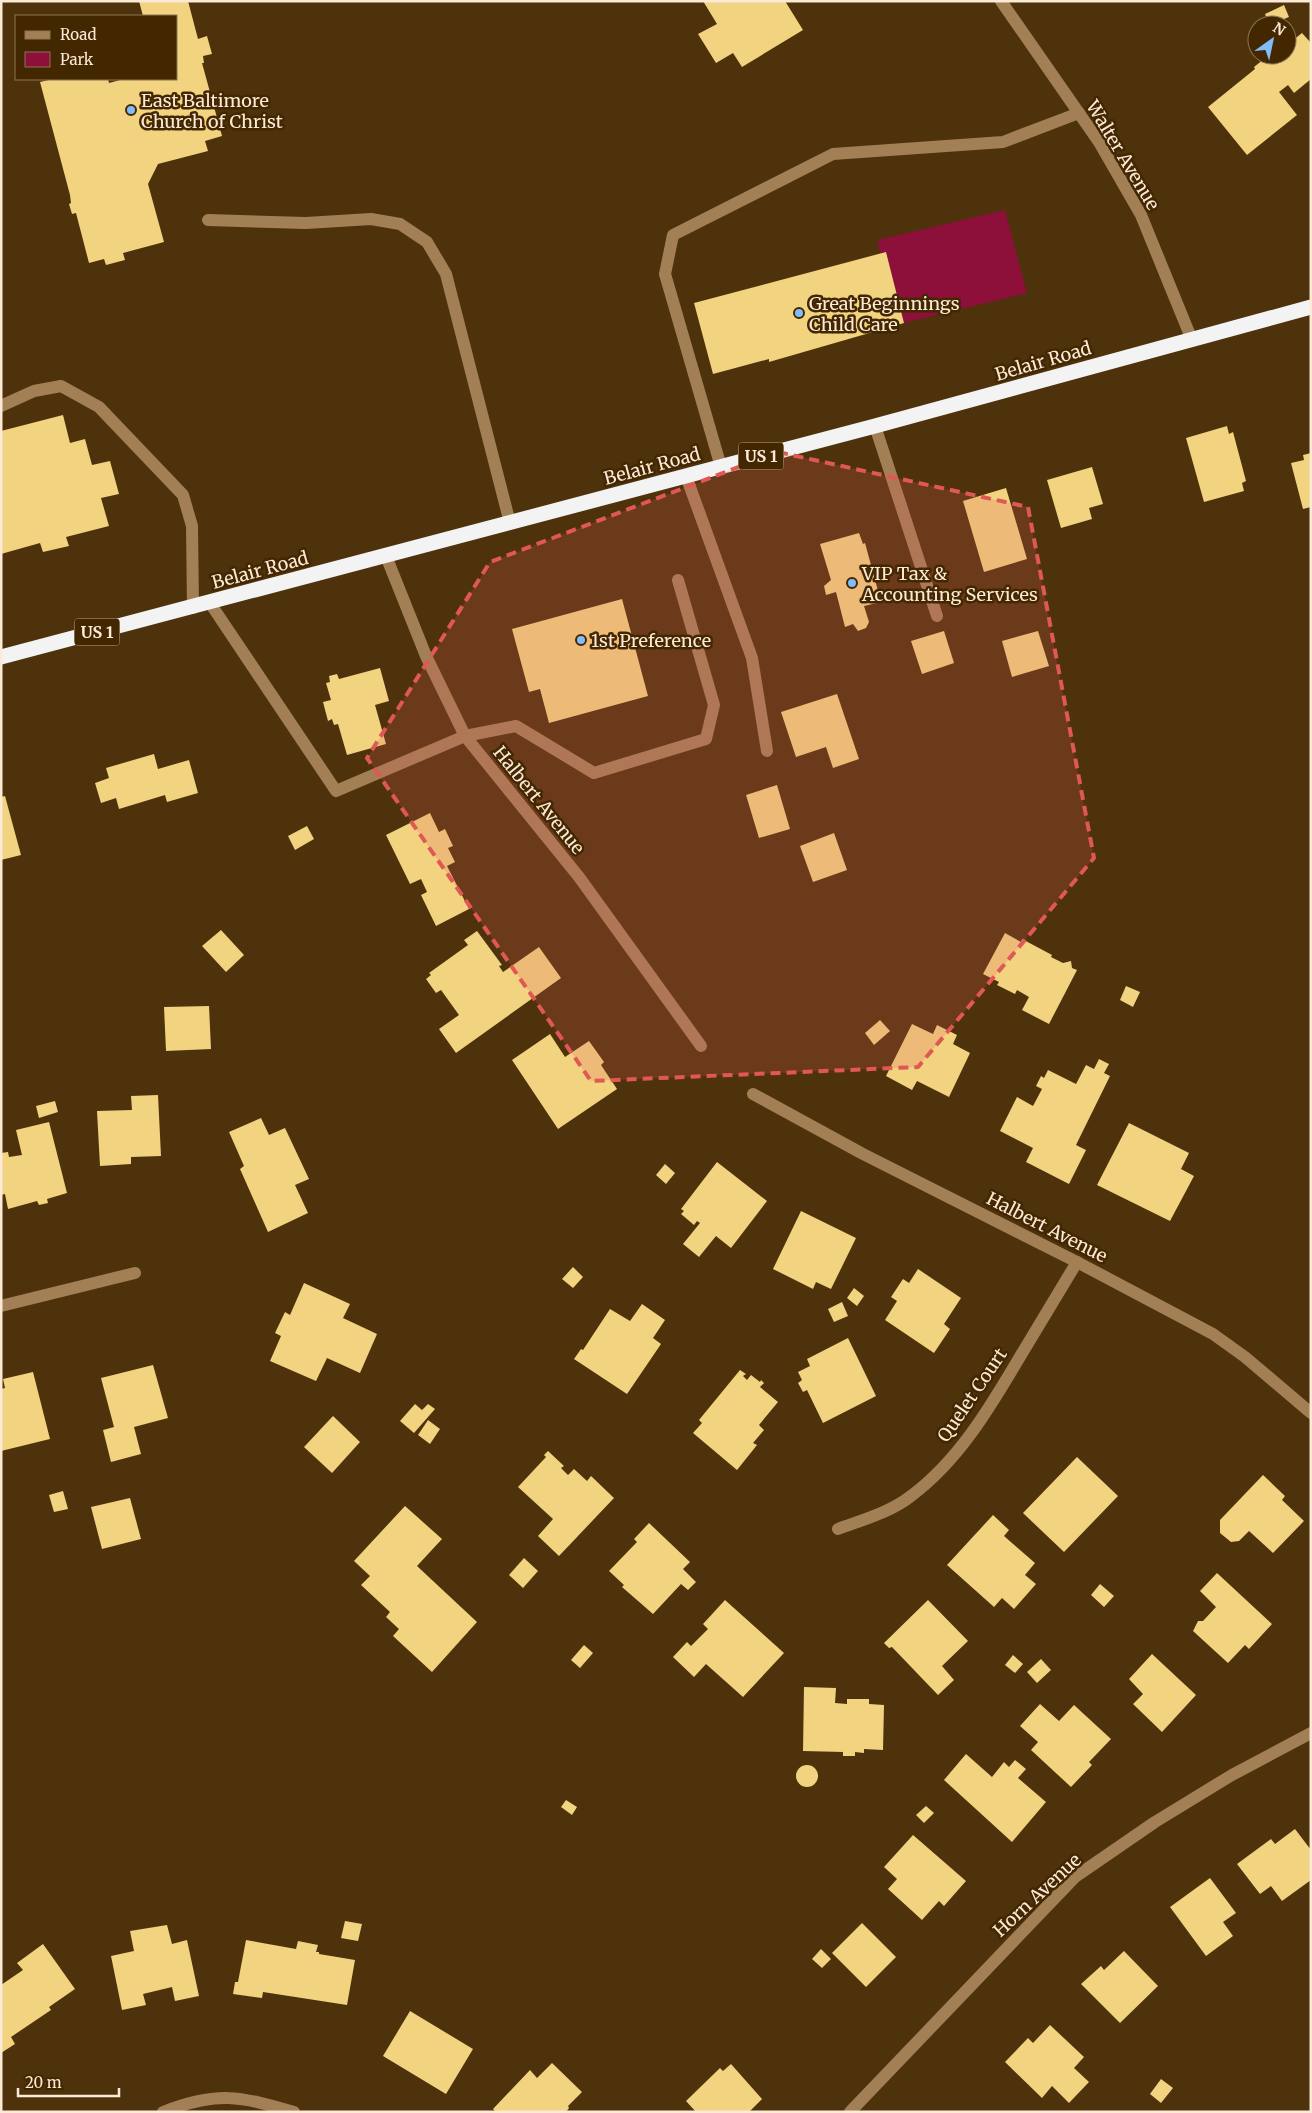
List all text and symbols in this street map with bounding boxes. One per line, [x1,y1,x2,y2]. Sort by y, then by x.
legend [15,15,178,80]
north arrow [1247,15,1297,65]
text: N [1270,19,1289,40]
text: Road [60,25,96,44]
text: Park [60,50,94,69]
place label: East Baltimore Church of Christ [141,89,283,133]
street label: Walter Avenue [1081,95,1165,214]
marker: East Baltimore Church of Christ [125,104,137,116]
place label: Great Beginnings Child Care [809,292,960,336]
marker: Great Beginnings Child Care [793,307,805,319]
street label: Belair Road [992,336,1094,386]
street label: Belair Road [601,442,703,490]
road number: US 1 [738,442,784,470]
street label: Belair Road [209,546,311,594]
place label: VIP Tax & Accounting Services [861,562,1038,606]
marker: VIP Tax & Accounting Services [846,577,858,589]
road number: US 1 [74,618,120,646]
place label: 1st Preference [591,629,711,652]
marker: 1st Preference [575,634,587,646]
street label: Halbert Avenue [488,741,590,859]
street label: Halbert Avenue [983,1187,1111,1267]
street label: Quelet Court [932,1344,1012,1446]
street label: Horn Avenue [988,1848,1086,1942]
scale bar [18,2066,119,2098]
text: 20 m [25,2073,62,2092]

